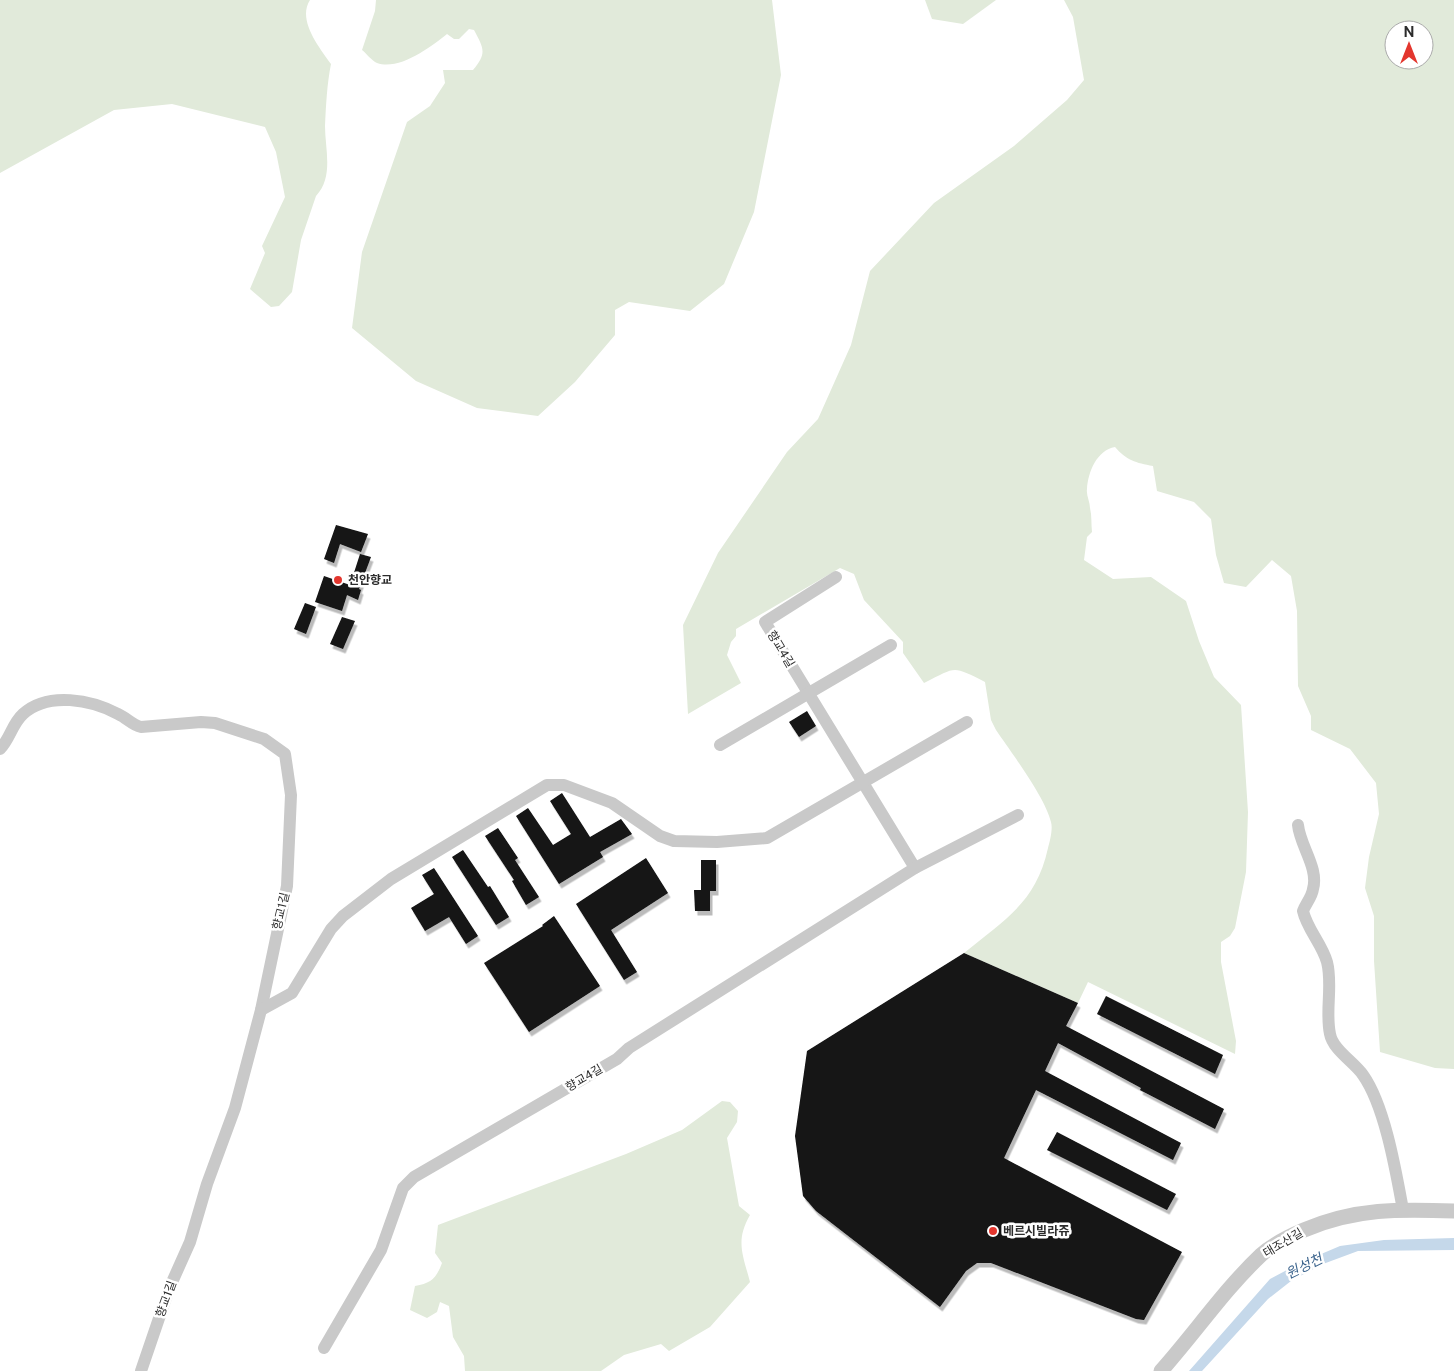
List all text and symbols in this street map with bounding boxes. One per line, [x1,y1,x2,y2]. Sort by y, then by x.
north arrow [1384,20,1434,70]
text: N [1404,24,1414,40]
place label: 천안향교 [348,573,392,587]
marker: 천안향교 [332,574,344,586]
street label: 향교4길 [765,628,797,670]
street label: 향교1길 [270,891,292,931]
street label: 향교4길 [563,1062,605,1094]
place label: 베르시빌라쥬 [1003,1224,1069,1238]
marker: 베르시빌라쥬 [987,1225,999,1237]
street label: 태조산길 [1260,1226,1306,1260]
water label: 원성천 [1283,1250,1326,1282]
street label: 향교1길 [153,1279,179,1319]

